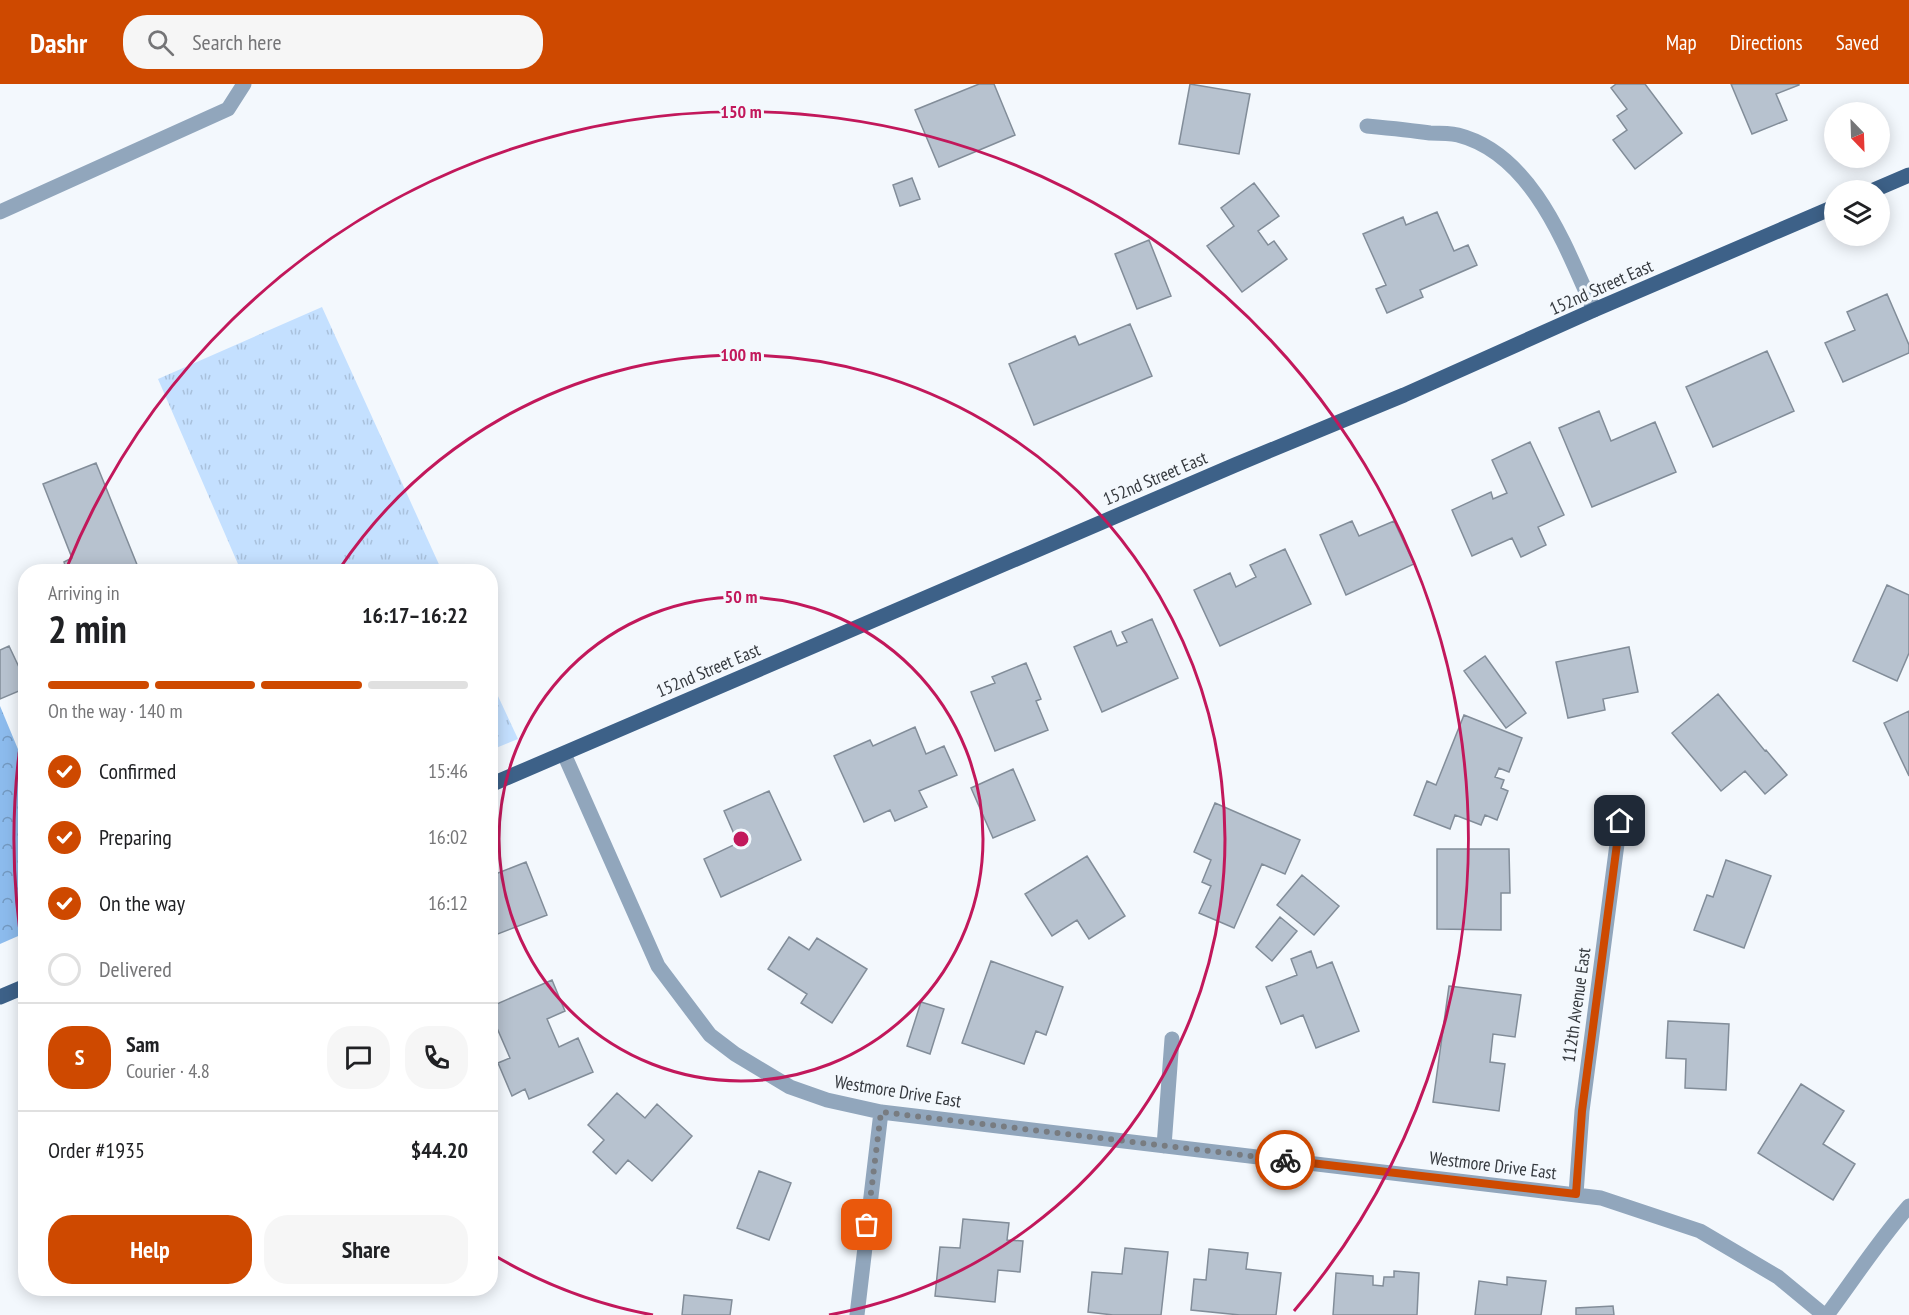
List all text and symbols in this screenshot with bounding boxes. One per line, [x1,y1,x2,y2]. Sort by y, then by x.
search box [123,15,543,69]
text: Dashr [30,24,87,61]
icon: search [144,26,177,59]
text: Search here [192,28,282,56]
text: Map [1666,29,1697,56]
text: Directions [1730,29,1803,56]
text: Saved [1836,29,1879,56]
text: 150 m [720,100,762,123]
north arrow [1824,102,1890,168]
map controls [1824,102,1890,246]
button: layers [1824,180,1890,246]
street label: 152nd Street East [1546,254,1656,320]
text: 100 m [720,343,762,366]
street label: 152nd Street East [1099,446,1211,510]
text: Arriving in [48,580,120,606]
text: 50 m [725,585,757,608]
text: 16:17–16:22 [362,601,468,629]
text: 2 min [48,603,127,654]
street label: 152nd Street East [652,638,764,702]
text: On the way · 140 m [48,698,183,724]
icon: check [48,755,81,788]
text: Confirmed [99,757,176,785]
text: 15:46 [428,758,468,784]
pin [1594,795,1645,846]
icon: home [1603,804,1636,837]
icon: check [48,821,81,854]
text: Preparing [99,823,172,851]
text: 16:02 [428,824,468,850]
centre of rings [731,829,751,849]
icon: check [48,887,81,920]
text: On the way [99,889,185,917]
text: 16:12 [428,890,468,916]
street label: 112th Avenue East [1557,946,1595,1064]
text: Delivered [99,955,172,983]
button: chat [327,1026,390,1089]
button: phone [405,1026,468,1089]
text: Sam [126,1030,159,1058]
text: S [75,1043,84,1071]
text: Courier · 4.8 [126,1058,210,1084]
street label: Westmore Drive East [833,1070,963,1112]
courier [1255,1130,1315,1190]
text: Order #1935 [48,1136,145,1164]
text: $44.20 [411,1136,468,1164]
icon: bike [1269,1144,1302,1177]
street label: Westmore Drive East [1428,1146,1558,1184]
pin [841,1199,892,1250]
icon: bag [850,1208,883,1241]
button: Help [48,1215,252,1284]
button: Share [264,1215,468,1284]

